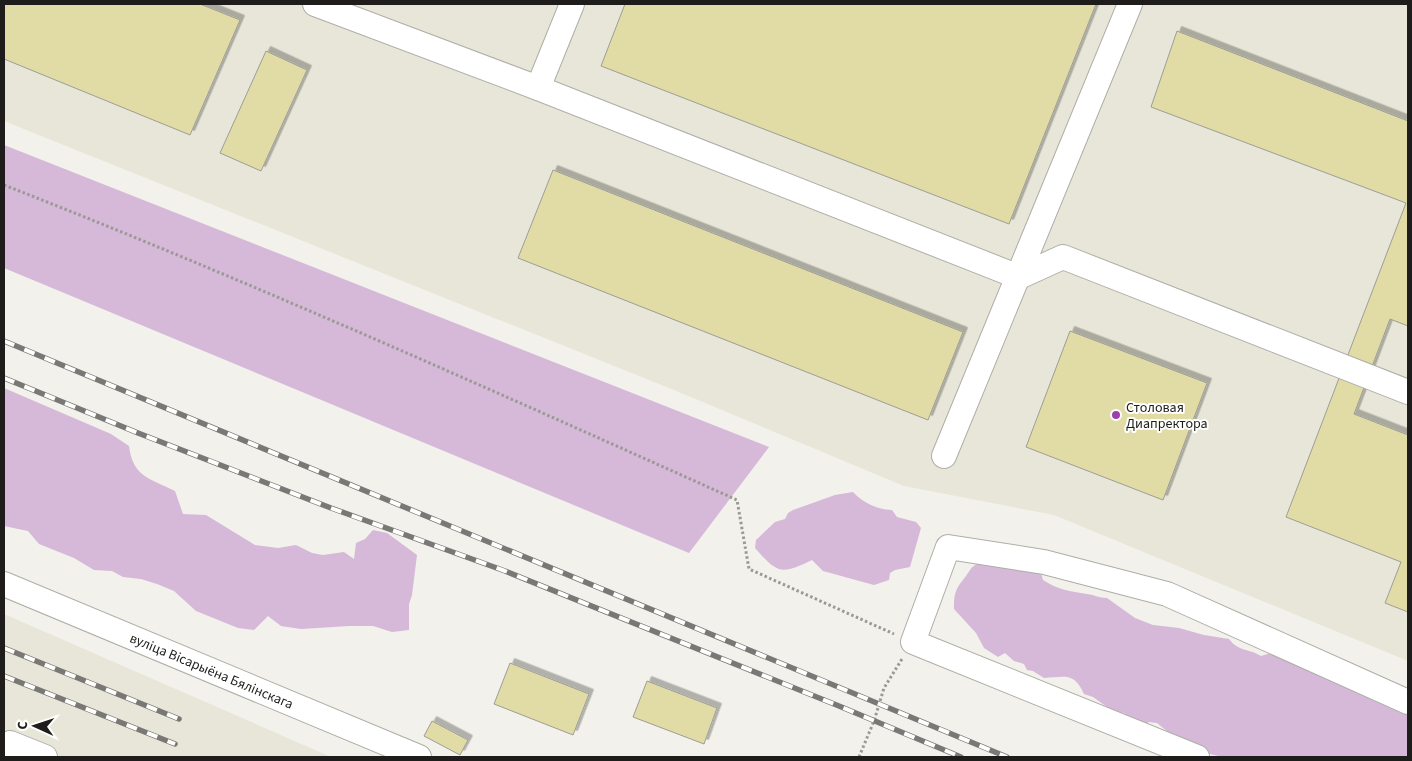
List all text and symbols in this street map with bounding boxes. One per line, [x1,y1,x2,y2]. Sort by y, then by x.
place label: Столовая Диапректора [1126,398,1208,434]
marker: Столовая Диапректора [1110,409,1122,421]
street label: вуліца Вісарыёна Бялінскага [126,628,296,715]
north arrow [10,701,60,751]
text: С [13,721,33,730]

